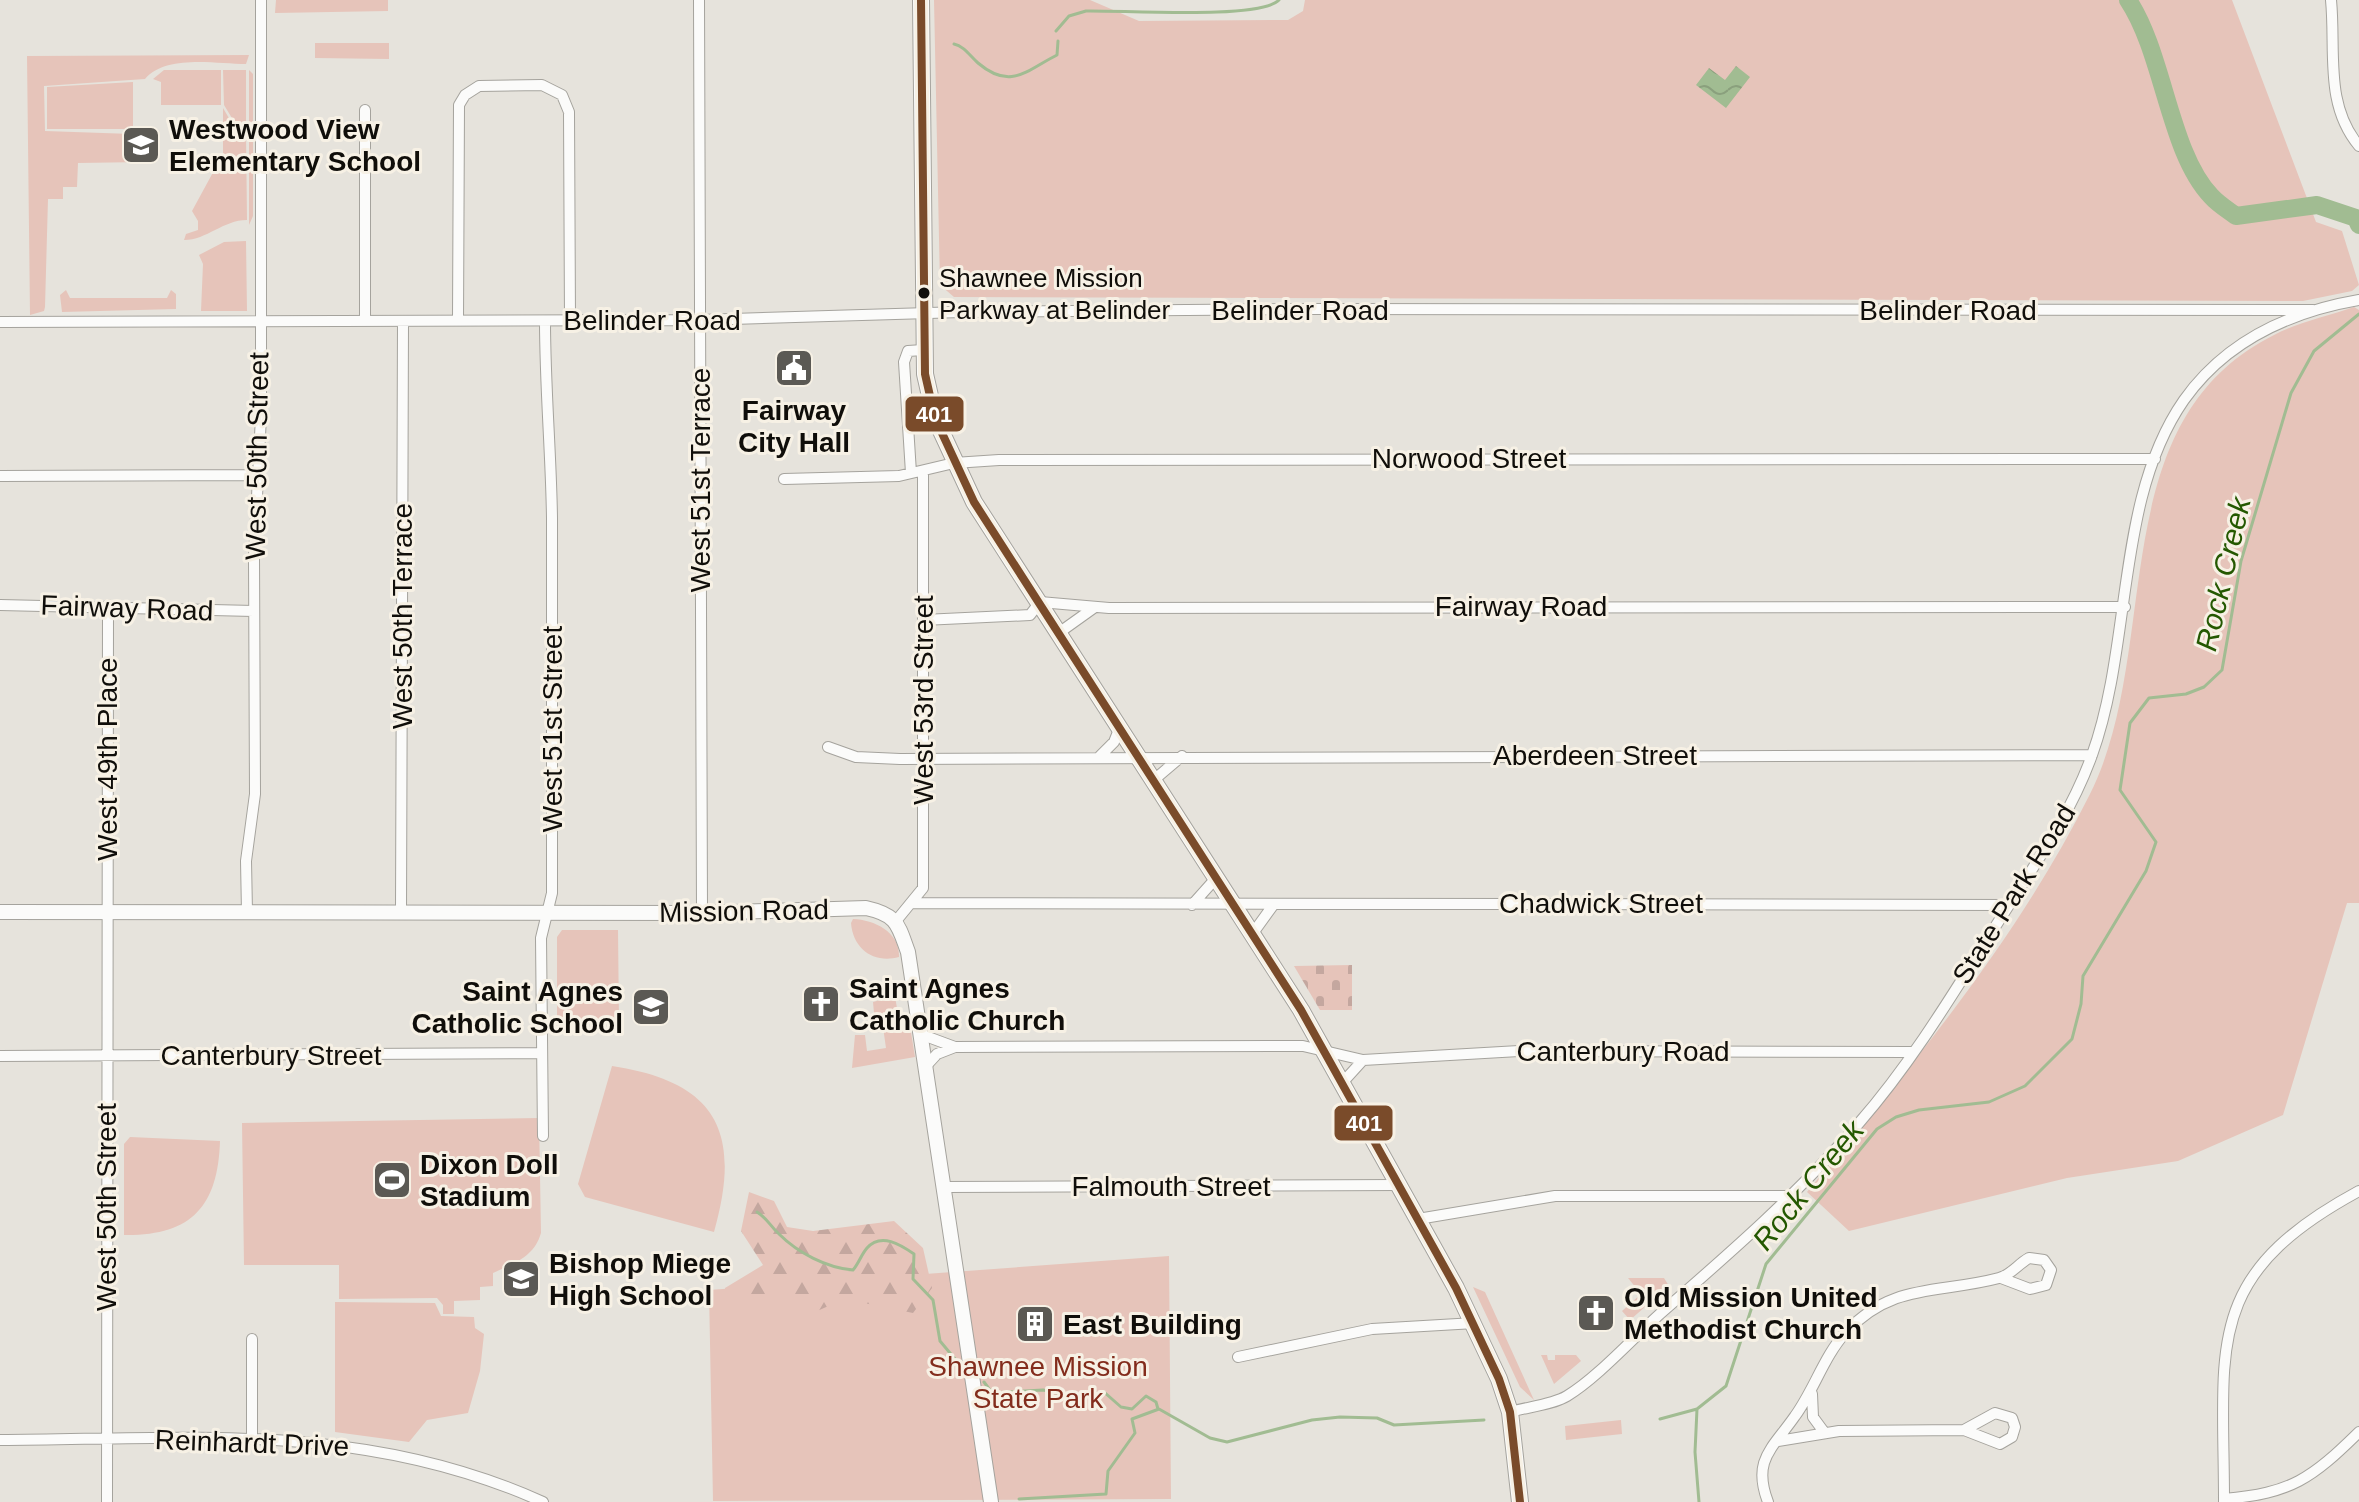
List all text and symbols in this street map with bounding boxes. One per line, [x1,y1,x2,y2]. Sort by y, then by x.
place label: Westwood View Elementary School [169,114,421,177]
school or university icon: Westwood View Elementary School [120,124,162,166]
place label: Shawnee Mission Parkway at Belinder [939,263,1171,325]
marker: Shawnee Mission Parkway at Belinder [916,285,932,301]
street label: Belinder Road [1211,295,1389,326]
street label: Belinder Road [1859,295,2037,326]
street label: Belinder Road [563,305,741,336]
public building icon: Fairway City Hall [773,347,815,389]
street label: West 50th Street [240,352,274,560]
street label: West 51st Terrace [685,368,716,592]
place label: Fairway City Hall [738,395,850,458]
line badge: 401 [904,395,965,433]
text: 401 [916,402,952,427]
street label: Norwood Street [1372,443,1566,474]
water label: Rock Creek [2189,492,2257,654]
street label: West 50th Terrace [387,503,418,729]
street label: Fairway Road [40,589,214,627]
street label: Fairway Road [1435,591,1607,622]
street label: West 53rd Street [908,595,939,805]
street label: West 51st Street [537,626,568,832]
street label: West 49th Place [92,657,123,861]
street label: Aberdeen Street [1493,740,1697,771]
street label: State Park Road [1946,799,2082,989]
street label: Chadwick Street [1499,888,1703,919]
street label: Mission Road [659,894,829,928]
place label: Saint Agnes Catholic Church [849,973,1065,1036]
place label: Saint Agnes Catholic School [411,976,623,1039]
church icon: Saint Agnes Catholic Church [800,983,842,1025]
school or university icon: Saint Agnes Catholic School [630,986,672,1028]
street label: Canterbury Road [1516,1036,1730,1067]
street label: Canterbury Street [161,1040,382,1071]
street label: West 50th Street [91,1103,122,1311]
line badge: 401 [1333,1104,1394,1142]
text: 401 [1346,1111,1382,1136]
water label: Rock Creek [1746,1112,1871,1256]
place label: Dixon Doll Stadium [420,1149,558,1212]
sports icon: Dixon Doll Stadium [371,1159,413,1201]
street label: Falmouth Street [1071,1171,1271,1202]
place label: Bishop Miege High School [549,1248,731,1311]
school or university icon: Bishop Miege High School [500,1258,542,1300]
place label: Old Mission United Methodist Church [1624,1282,1878,1345]
church icon: Old Mission United Methodist Church [1575,1292,1617,1334]
building icon: East Building [1014,1303,1056,1345]
place label: East Building [1063,1309,1242,1340]
park label: Shawnee Mission State Park [928,1351,1148,1414]
street label: Reinhardt Drive [154,1424,350,1462]

